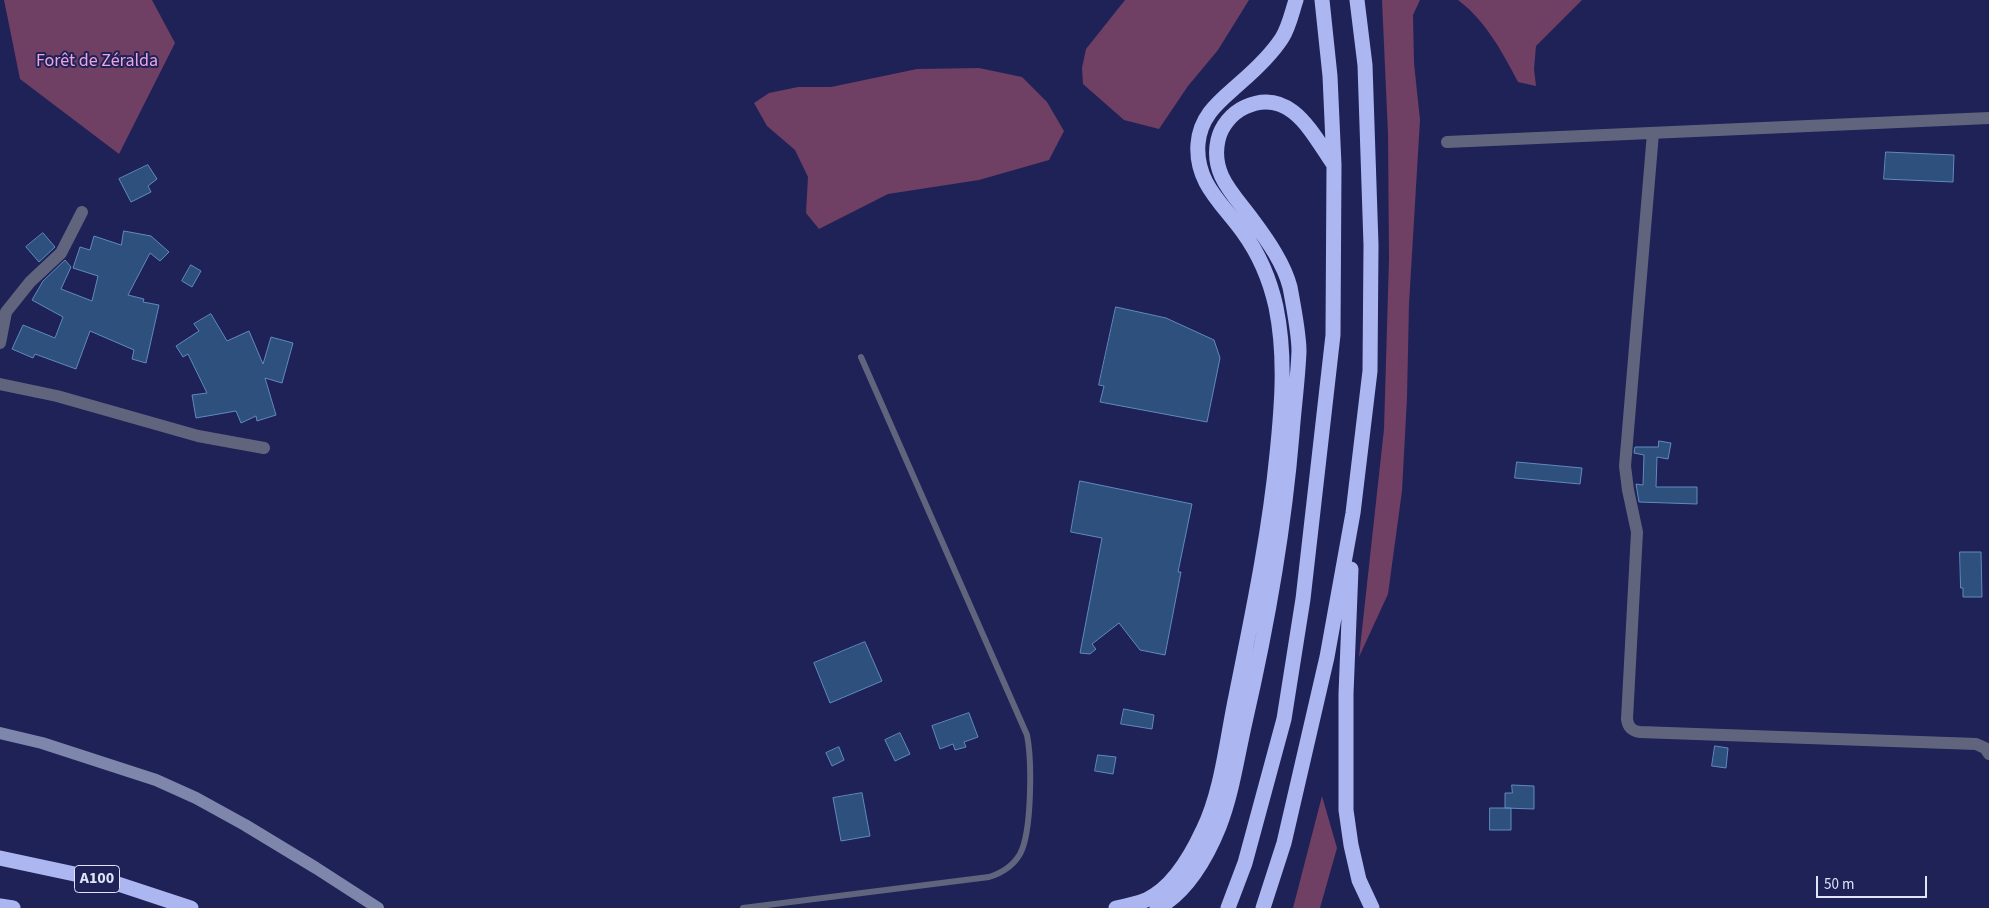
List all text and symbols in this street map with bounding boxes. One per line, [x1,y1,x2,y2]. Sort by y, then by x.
park label: Forêt de Zéralda [36,51,158,73]
road number: A100 [74,866,120,892]
scale bar [1819,866,1930,898]
text: 50 m [1824,874,1854,895]

